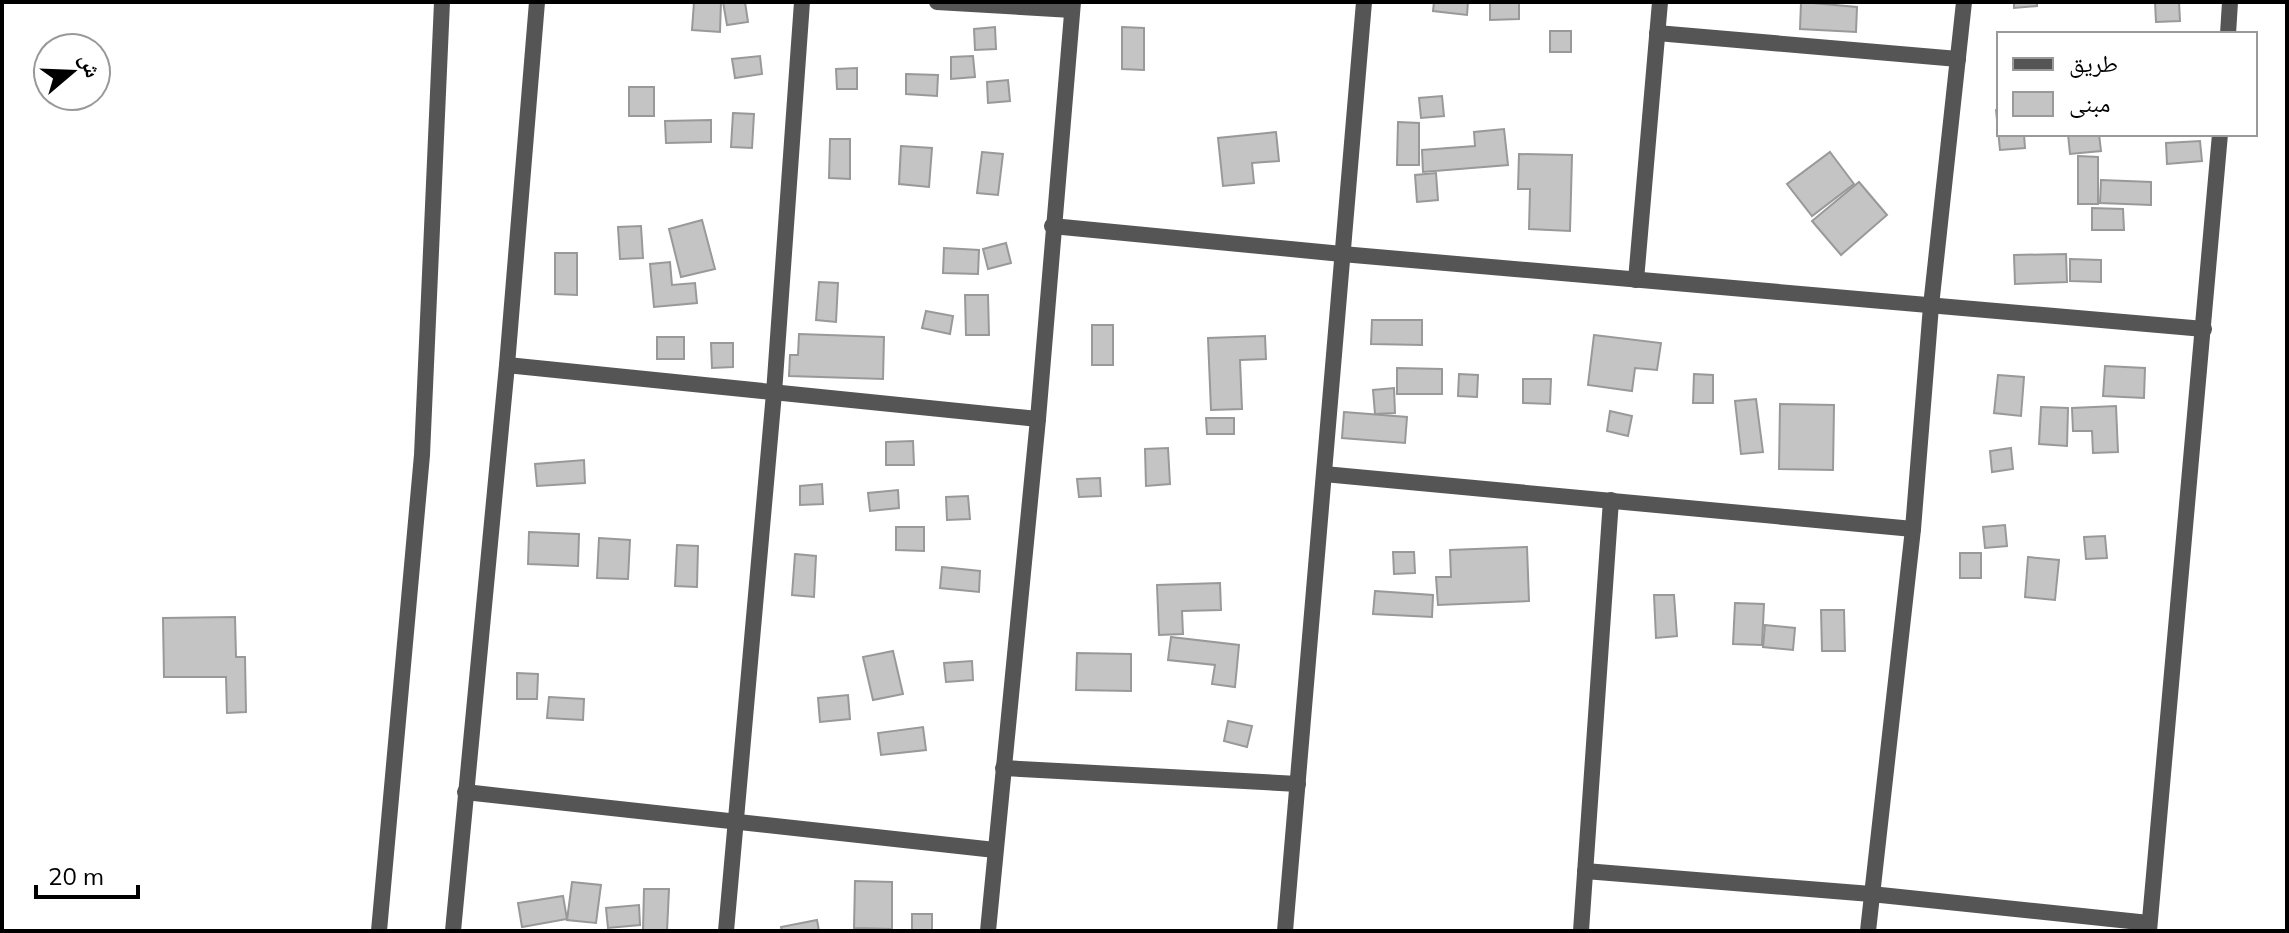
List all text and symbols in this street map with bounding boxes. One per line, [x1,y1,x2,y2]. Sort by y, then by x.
north arrow [32,32,112,112]
legend [1997,32,2257,136]
text: طريق [2069,48,2118,78]
text: ش [74,50,108,81]
text: مبنى [2069,88,2110,118]
scale bar [36,849,138,899]
text: 20 m [48,861,104,891]

